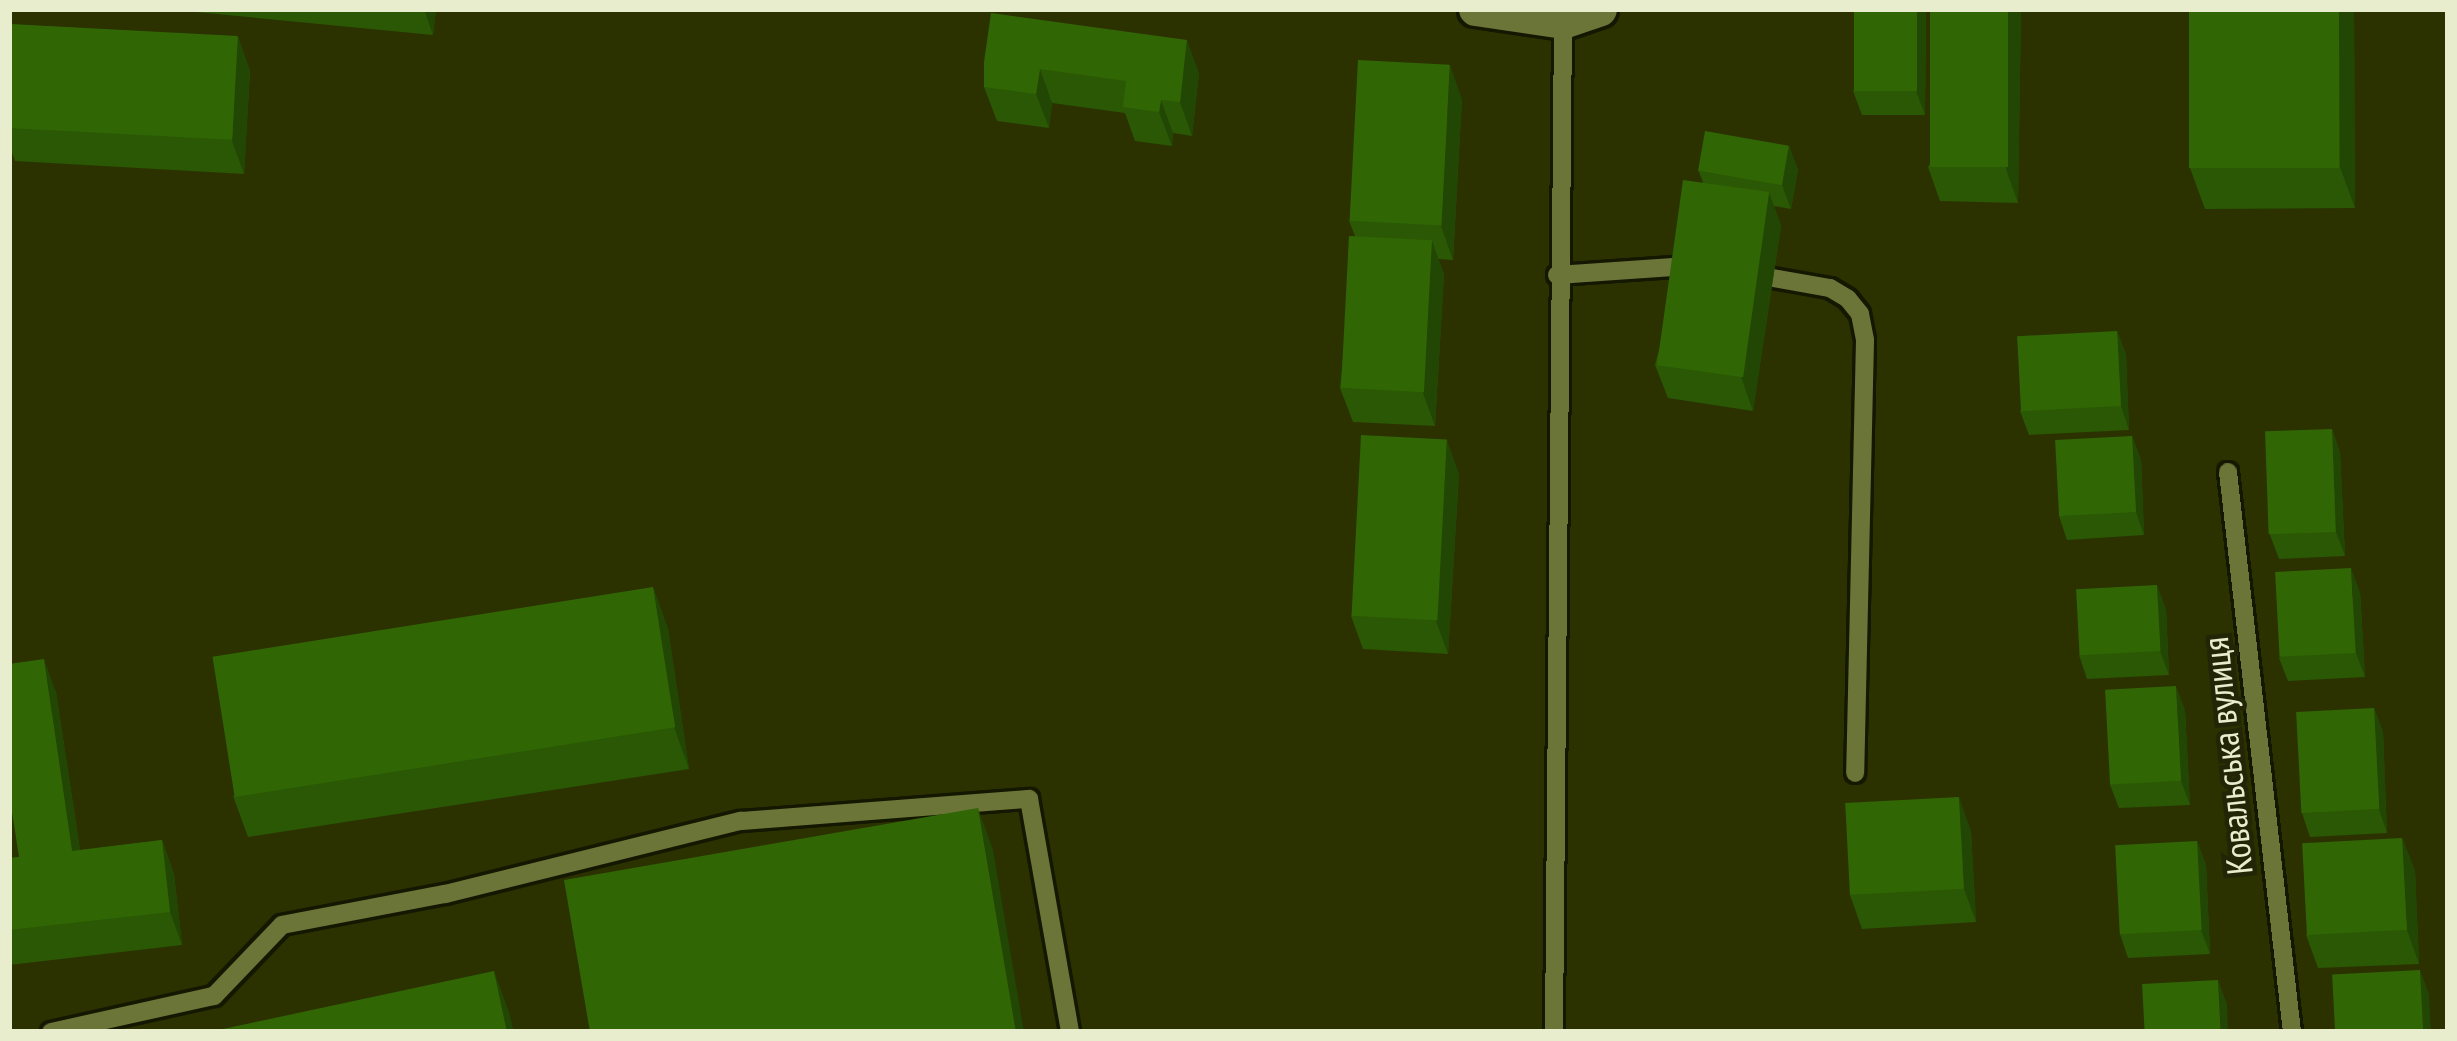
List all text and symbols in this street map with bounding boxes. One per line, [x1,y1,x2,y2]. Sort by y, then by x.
street label: Ковальська вулиця [2193,635,2261,877]

